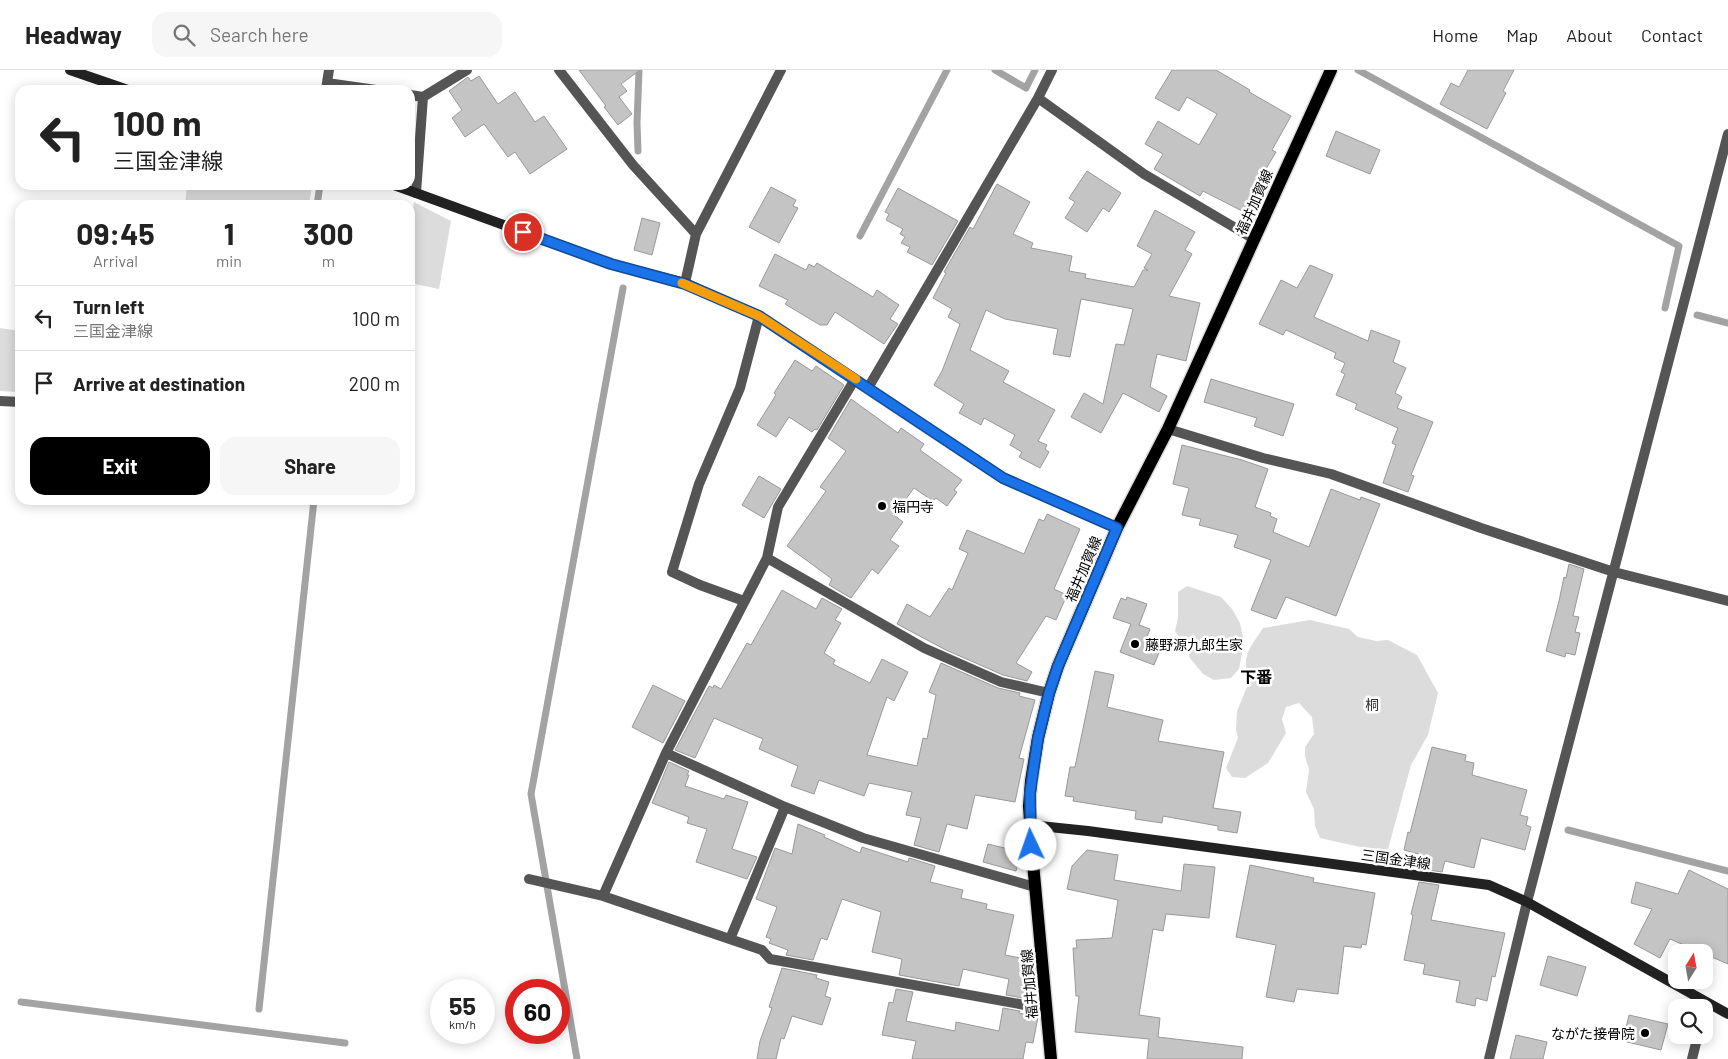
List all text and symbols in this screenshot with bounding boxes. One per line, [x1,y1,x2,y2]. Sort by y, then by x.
search box [152,12,502,57]
text: Headway [25,20,122,49]
icon: search [170,21,198,49]
text: Search here [210,23,309,46]
text: Home [1432,24,1478,46]
text: Map [1506,24,1538,46]
text: About [1566,24,1613,46]
text: Contact [1641,24,1703,46]
text: 100 m [113,101,202,143]
icon: left [30,105,95,170]
text: 三国金津線 [113,147,223,173]
street label: 福井加賀線 [1232,167,1276,237]
pin [502,211,544,253]
text: 09:45 [76,215,155,251]
text: 1 [224,215,234,251]
text: 300 [303,215,354,251]
icon: arrive [509,218,537,246]
text: Arrival [93,251,138,270]
text: min [216,251,242,270]
text: m [322,251,335,270]
text: Turn left [73,295,144,318]
icon: left [30,304,58,332]
text: 100 m [352,307,400,330]
text: 三国金津線 [73,321,153,340]
icon: arrive [30,369,58,397]
text: Arrive at destination [73,372,245,395]
text: 200 m [349,372,400,395]
button: Exit [30,437,210,495]
button: Share [220,437,400,495]
place label: 福円寺 [892,498,934,515]
marker: 福円寺 [876,500,888,512]
street label: 福井加賀線 [1062,533,1104,605]
place label: 藤野源九郎生家 [1145,636,1243,653]
marker: 藤野源九郎生家 [1129,638,1141,650]
district label: 下番 [1240,667,1272,686]
park label: 桐 [1365,696,1379,713]
position arrow [1004,818,1056,870]
street label: 三国金津線 [1360,846,1432,872]
north arrow [1668,944,1712,989]
map controls [1668,944,1713,1044]
street label: 福井加賀線 [1017,948,1041,1020]
speed limit sign: 60 [505,979,570,1044]
text: 55 [449,990,476,1020]
button: search [1668,999,1713,1044]
text: km/h [449,1017,476,1031]
place label: ながた接骨院 [1551,1025,1635,1042]
marker: ながた接骨院 [1639,1027,1651,1039]

